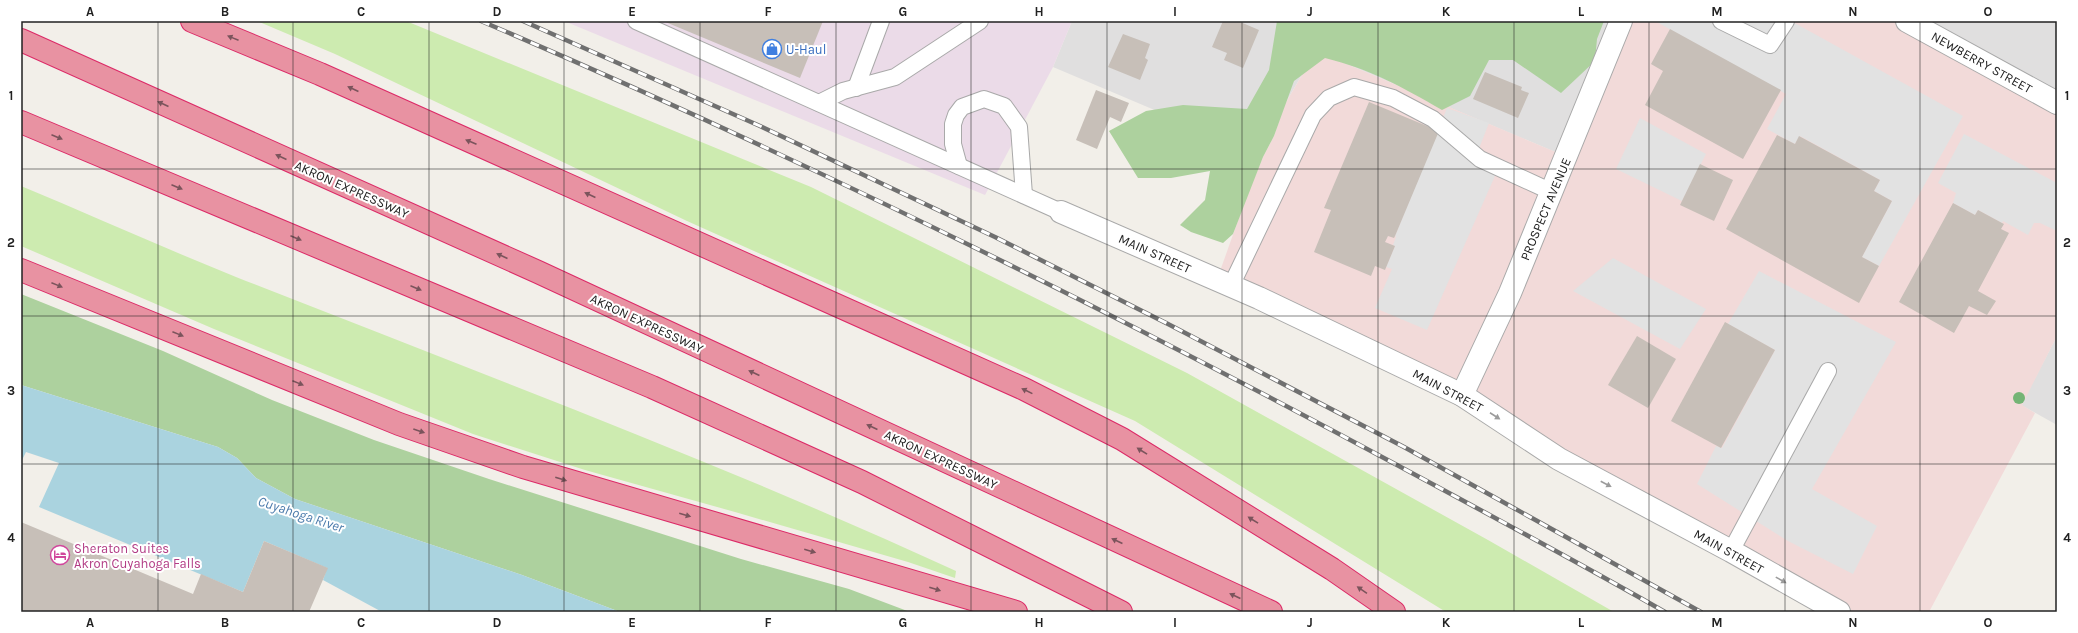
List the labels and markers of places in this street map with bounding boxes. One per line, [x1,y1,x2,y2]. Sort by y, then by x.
shop icon: U-Haul [761,38,783,60]
place label: U-Haul [786,42,826,57]
place label: Sheraton Suites Akron Cuyahoga Falls [74,541,201,571]
hotel icon: Sheraton Suites Akron Cuyahoga Falls [49,544,71,566]

